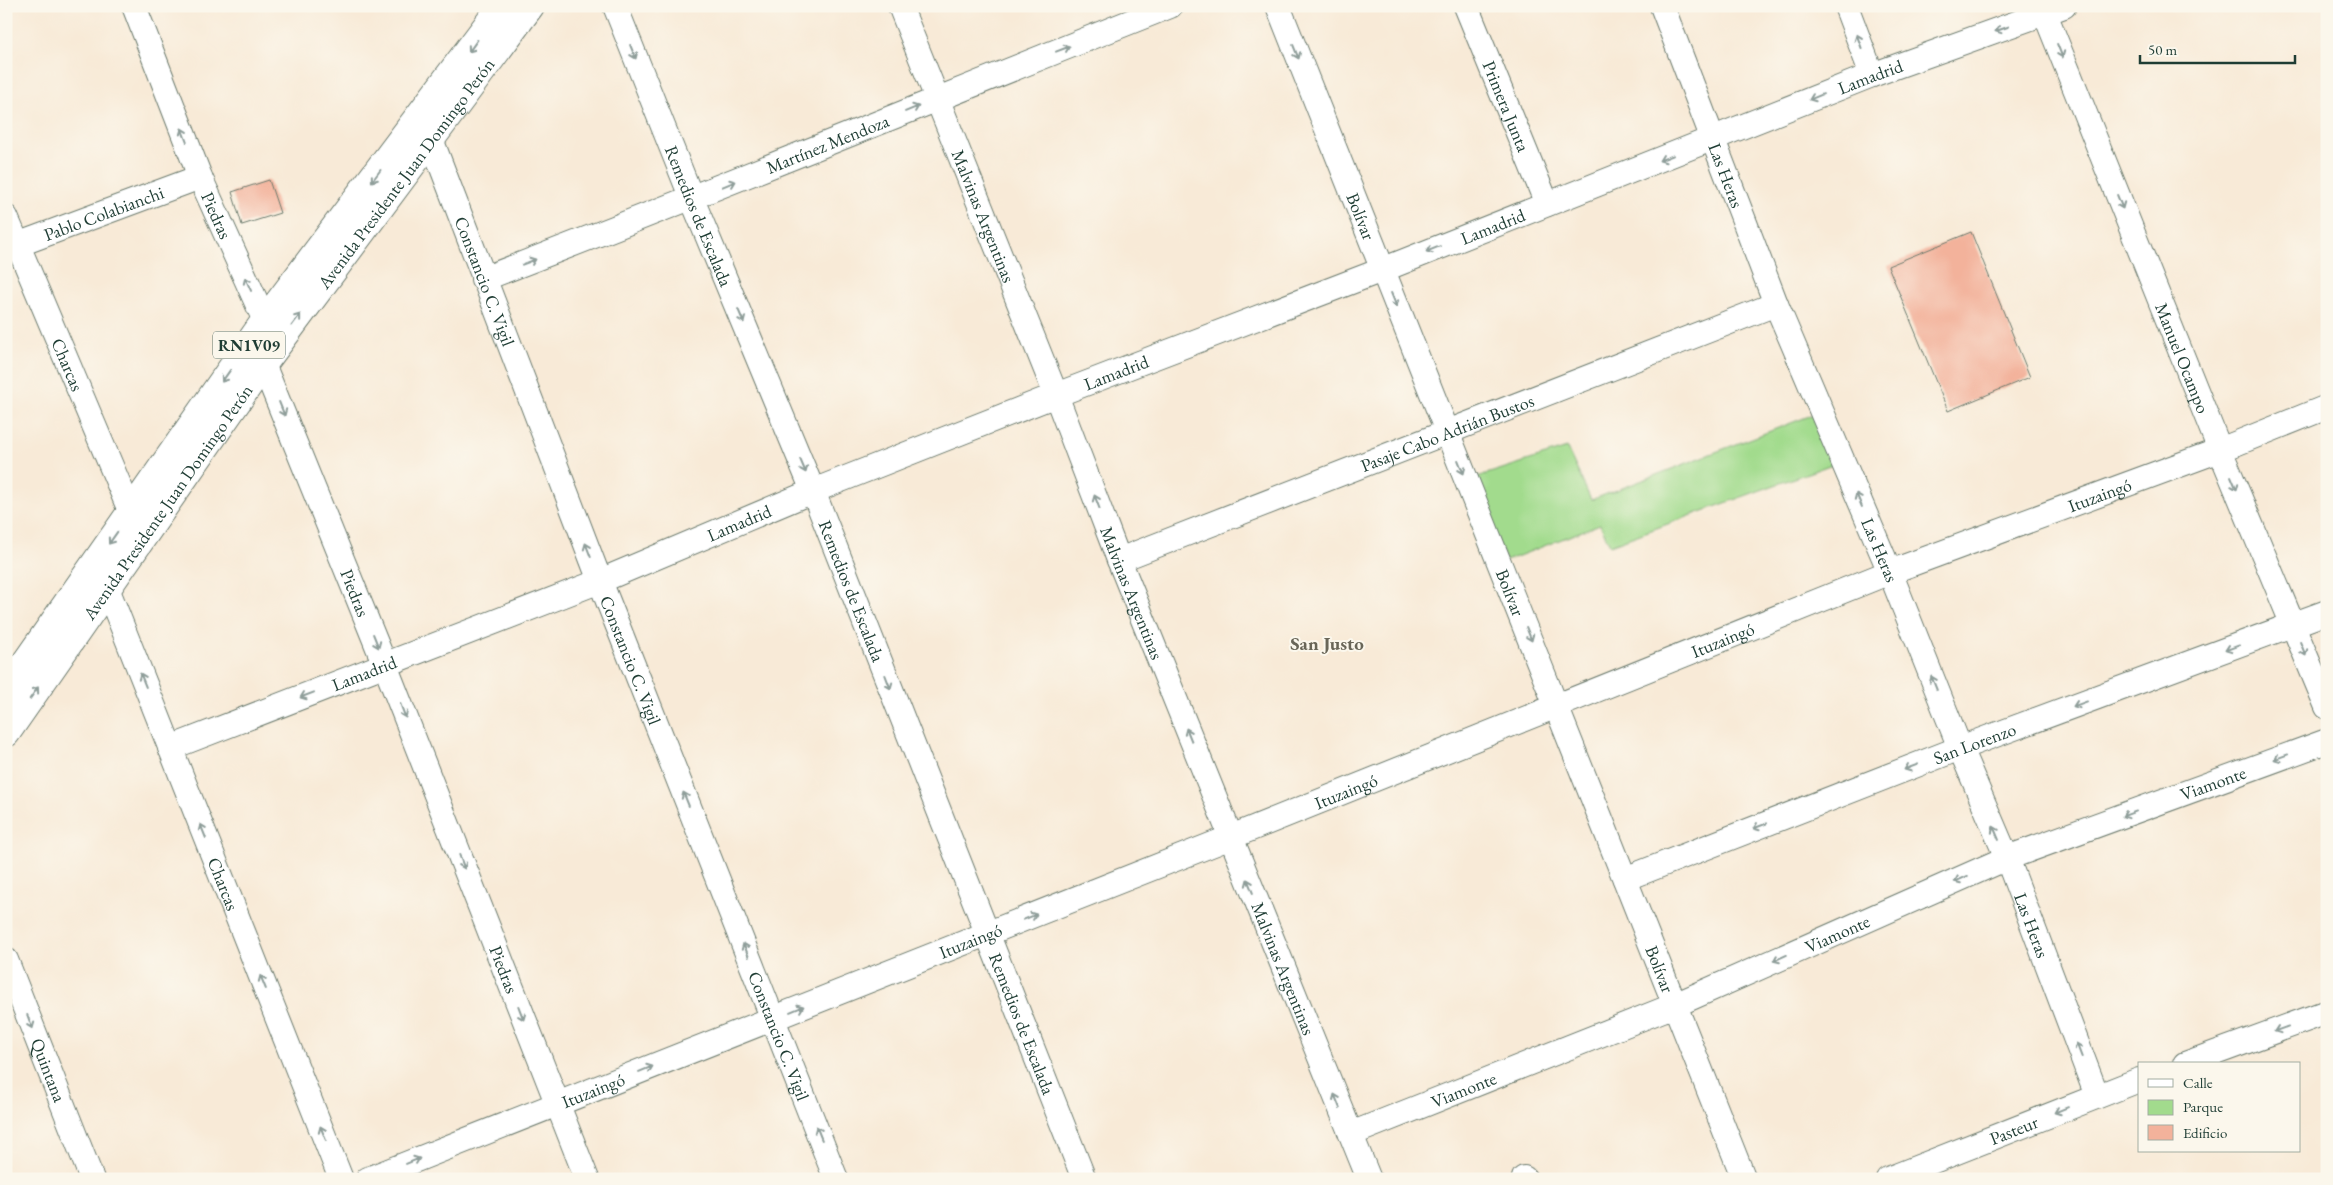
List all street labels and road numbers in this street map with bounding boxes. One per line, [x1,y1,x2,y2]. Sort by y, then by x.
street label: Avenida Presidente Juan Domingo Perón [311,53,499,294]
street label: Lamadrid [1834,53,1906,99]
street label: Primera Junta [1478,57,1536,156]
street label: Martínez Mendoza [763,108,893,178]
street label: Las Heras [1704,139,1750,211]
street label: Remedios de Escalada [660,142,739,290]
street label: Malvinas Argentinas [947,146,1021,286]
street label: Pablo Colabianchi [40,180,167,246]
street label: Piedras [197,188,238,242]
street label: Bolívar [1342,189,1381,243]
street label: Lamadrid [1457,202,1529,249]
street label: Constancio C. Vigil [450,213,520,349]
street label: Manuel Ocampo [2151,299,2216,417]
road number: RN1V09 [213,332,285,358]
street label: Charcas [47,334,90,395]
street label: Lamadrid [1080,349,1152,395]
street label: Avenida Presidente Juan Domingo Perón [77,379,257,625]
street label: Pasaje Cabo Adrián Bustos [1357,388,1537,476]
street label: Ituzaingó [2065,472,2135,517]
street label: Lamadrid [703,498,775,546]
street label: Las Heras [1857,514,1904,585]
street label: Remedios de Escalada [814,516,891,666]
street label: Malvinas Argentinas [1096,523,1169,663]
street label: Piedras [336,565,376,620]
street label: Bolívar [1491,565,1531,619]
street label: Constancio C. Vigil [595,592,667,728]
street label: Ituzaingó [1688,616,1757,662]
street label: Lamadrid [328,649,400,696]
street label: San Lorenzo [1930,717,2019,769]
street label: Viamonte [2177,760,2249,805]
street label: Ituzaingó [1311,768,1381,814]
street label: Charcas [203,854,245,914]
street label: Las Heras [2010,889,2055,961]
street label: Malvinas Argentinas [1247,898,1321,1038]
street label: Viamonte [1801,909,1873,958]
street label: Ituzaingó [936,917,1005,963]
street label: Piedras [485,942,524,997]
street label: Bolívar [1641,942,1680,996]
street label: Remedios de Escalada [984,949,1061,1098]
street label: Constancio C. Vigil [744,968,815,1104]
street label: Quintana [26,1035,72,1106]
street label: Viamonte [1427,1066,1499,1113]
street label: Ituzaingó [558,1067,628,1113]
street label: Pasteur [1986,1110,2041,1149]

